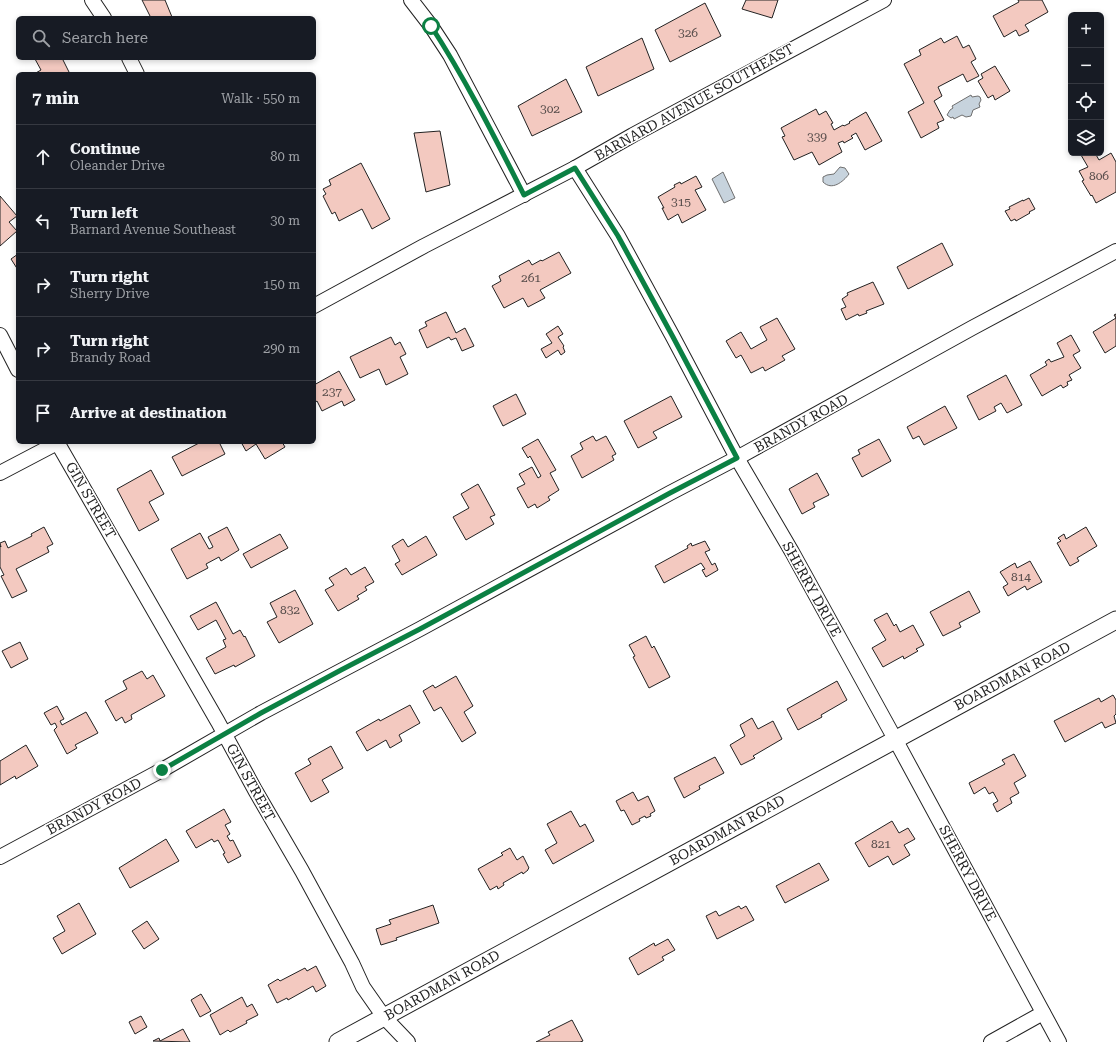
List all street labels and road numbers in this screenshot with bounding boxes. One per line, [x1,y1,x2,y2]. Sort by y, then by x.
street label: BARNARD AVENUE SOUTHEAST [592,40,796,164]
street label: BRANDY ROAD [751,391,851,455]
street label: GIN STREET [63,459,119,541]
street label: SHERRY DRIVE [779,539,845,639]
street label: BOARDMAN ROAD [951,638,1073,713]
street label: GIN STREET [223,741,279,823]
street label: BRANDY ROAD [44,774,144,838]
street label: BOARDMAN ROAD [666,792,788,868]
street label: SHERRY DRIVE [936,822,1000,924]
street label: BOARDMAN ROAD [381,947,503,1023]

